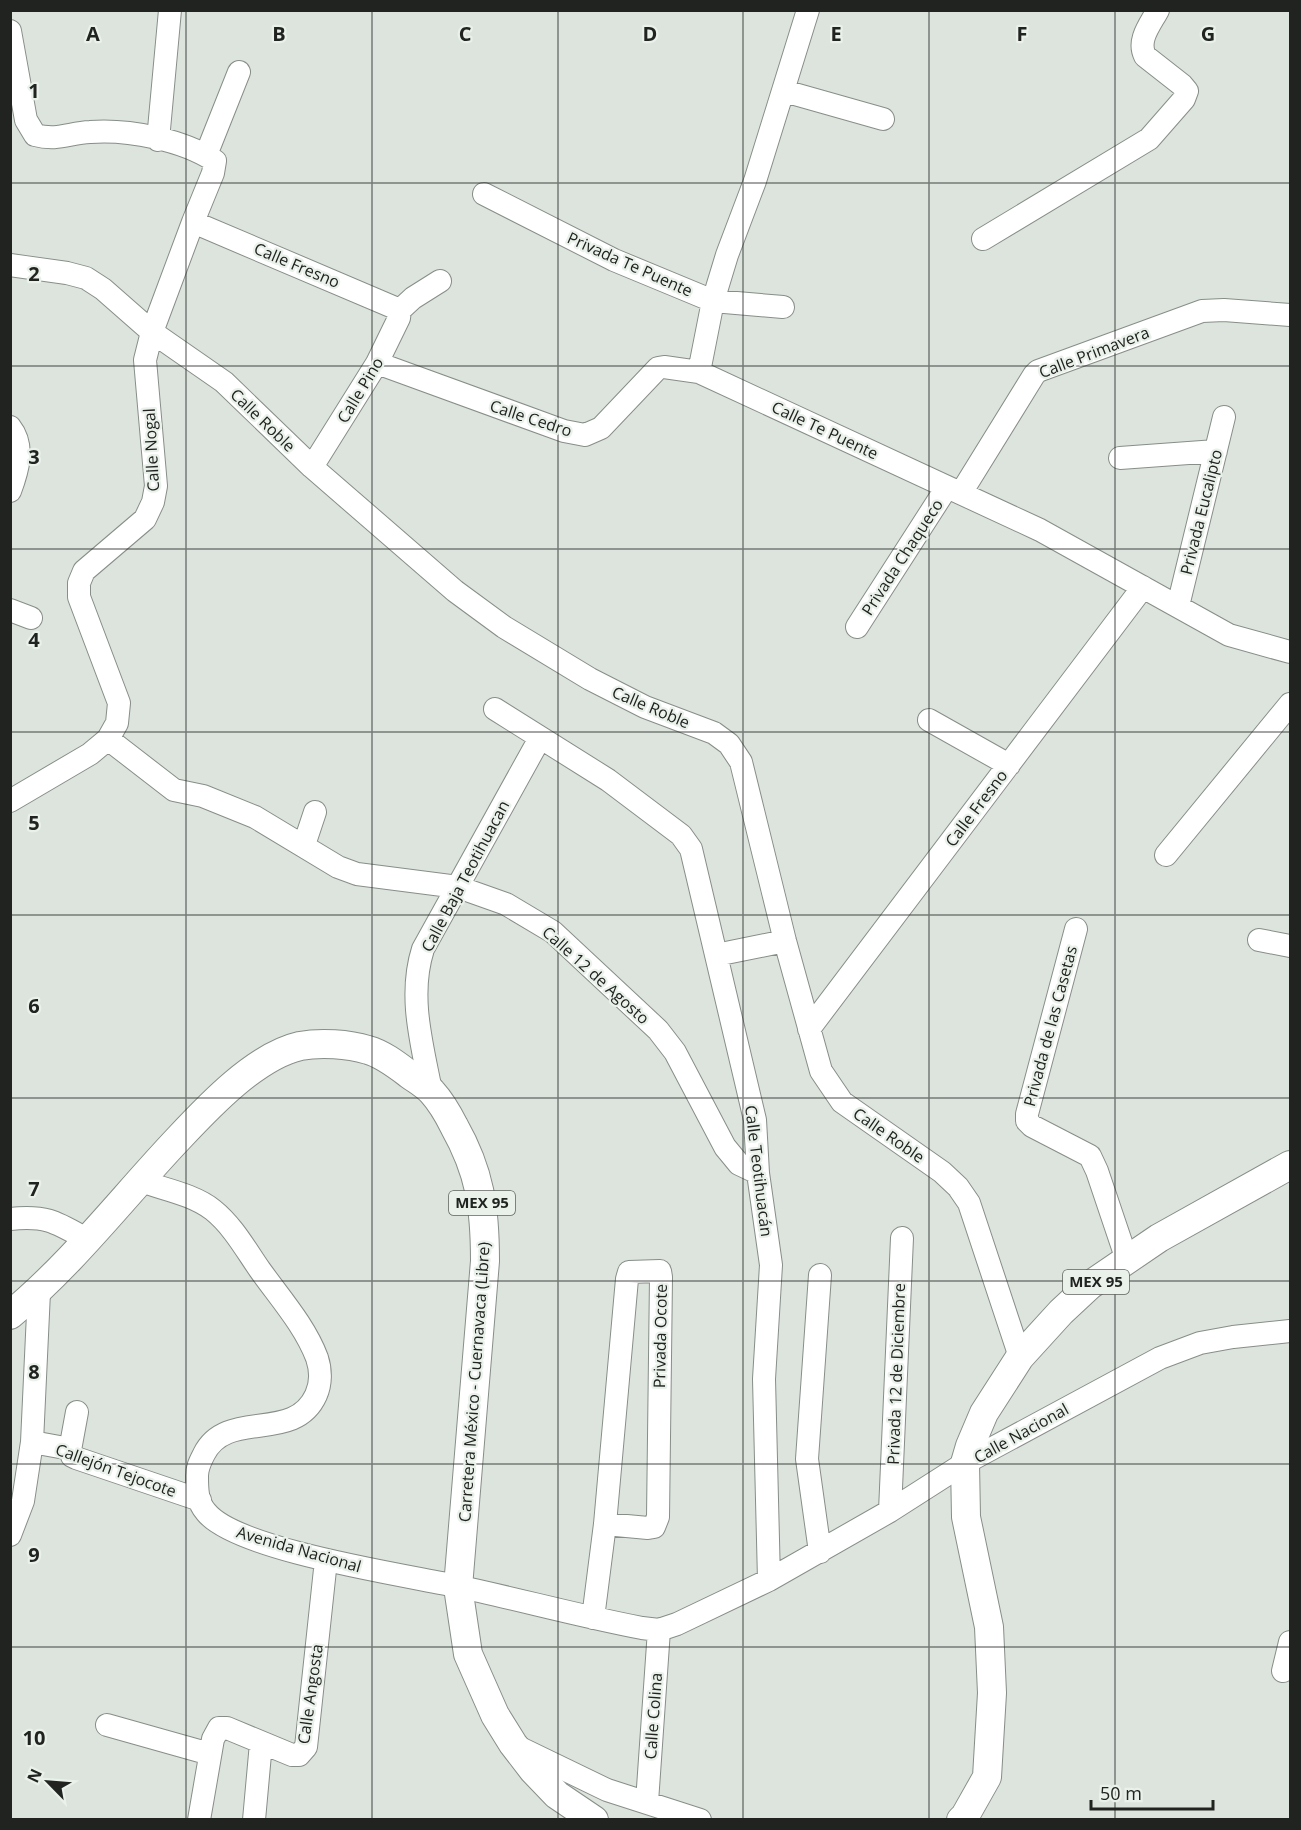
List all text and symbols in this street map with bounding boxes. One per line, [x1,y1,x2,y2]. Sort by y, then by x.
text: A [86,20,100,47]
text: B [272,20,286,47]
text: C [459,20,472,47]
text: D [643,20,657,47]
text: E [830,20,842,47]
text: F [1017,20,1027,47]
text: G [1201,20,1215,47]
text: 1 [28,77,40,104]
street label: Privada Te Puente [564,227,696,301]
street label: Calle Fresno [251,237,343,293]
text: 2 [28,260,40,287]
street label: Calle Primavera [1036,321,1152,383]
street label: Calle Pino [332,353,388,427]
street label: Calle Roble [226,383,300,457]
street label: Calle Cedro [487,394,575,442]
street label: Calle Te Puente [768,396,882,464]
street label: Calle Nogal [138,408,164,492]
text: 3 [28,443,40,470]
street label: Privada Eucalipto [1175,447,1227,577]
street label: Privada Chaqueco [856,495,948,619]
text: 4 [28,626,40,653]
street label: Calle Roble [609,681,693,733]
street label: Calle Fresno [940,765,1012,851]
street label: Calle Baja Teotihuacan [416,796,514,956]
text: 5 [28,809,40,836]
street label: Calle 12 de Agosto [538,921,654,1029]
street label: Privada de las Casetas [1018,943,1082,1109]
text: 6 [28,992,40,1019]
street label: Calle Roble [849,1102,929,1168]
street label: Calle Teotihuacán [740,1104,778,1238]
text: 7 [28,1175,40,1202]
road number: MEX 95 [449,1191,515,1215]
street label: Carretera México - Cuernavaca (Libre) [453,1241,495,1523]
road number: MEX 95 [1063,1270,1129,1294]
street label: Privada 12 de Diciembre [882,1283,910,1465]
street label: Privada Ocote [648,1284,672,1388]
text: 8 [28,1358,40,1385]
street label: Calle Nacional [970,1398,1072,1468]
street label: Callejón Tejocote [53,1438,179,1502]
street label: Avenida Nacional [234,1521,364,1577]
text: 9 [28,1541,40,1568]
street label: Calle Angosta [292,1643,328,1745]
street label: Calle Colina [639,1672,667,1760]
text: 10 [23,1724,45,1751]
north arrow [18,1752,78,1812]
text: N [22,1765,47,1786]
scale bar [1091,1773,1212,1811]
text: 50 m [1100,1781,1142,1805]

